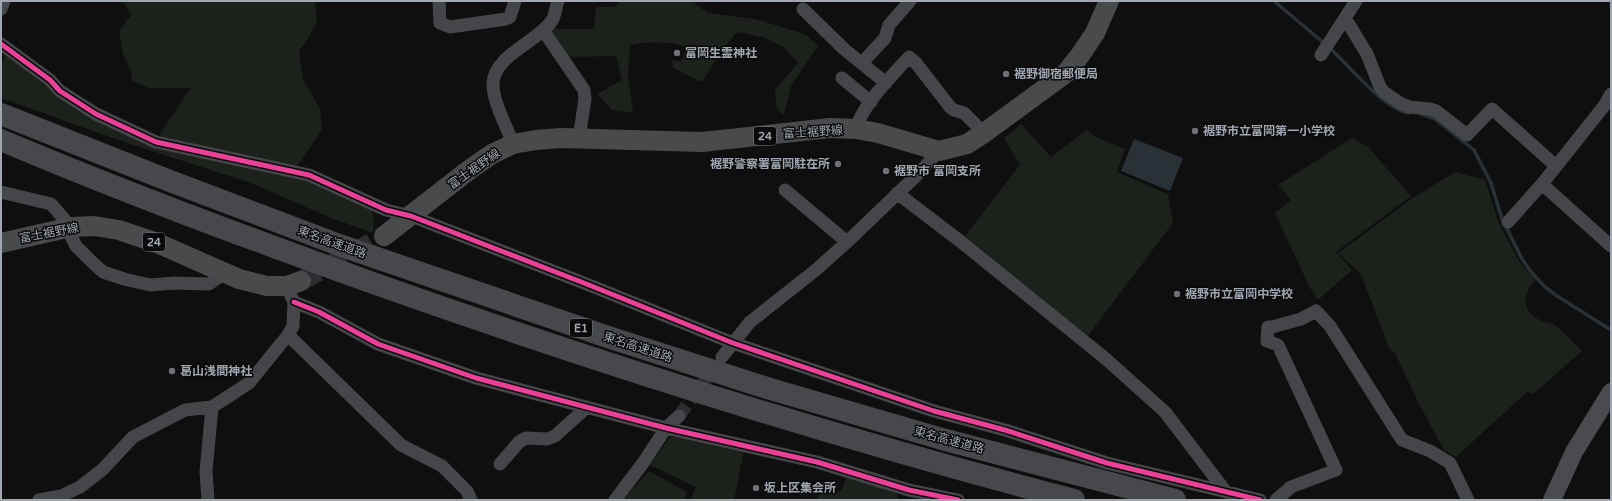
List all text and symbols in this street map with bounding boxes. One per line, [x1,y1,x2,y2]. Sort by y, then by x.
place label: 富岡生霊神社 [685,46,757,60]
marker: 富岡生霊神社 [672,48,682,58]
place label: 裾野御宿郵便局 [1014,67,1098,81]
marker: 裾野御宿郵便局 [1001,69,1011,79]
street label: 富士裾野線 [783,123,843,141]
place label: 裾野市立富岡第一小学校 [1203,124,1335,138]
marker: 裾野市立富岡第一小学校 [1190,126,1200,136]
road number: 24 [754,127,776,145]
street label: 富士裾野線 [445,146,503,192]
place label: 裾野警察署富岡駐在所 [710,157,830,171]
marker: 裾野警察署富岡駐在所 [833,159,843,169]
place label: 裾野市 富岡支所 [894,164,981,178]
marker: 裾野市 富岡支所 [881,166,891,176]
street label: 富士裾野線 [18,220,80,246]
street label: 東名高速道路 [296,223,368,261]
road number: 24 [143,233,165,251]
place label: 裾野市立富岡中学校 [1185,287,1293,301]
marker: 裾野市立富岡中学校 [1172,289,1182,299]
road number: E1 [570,319,592,337]
street label: 東名高速道路 [602,329,674,365]
place label: 葛山浅間神社 [180,364,252,378]
marker: 葛山浅間神社 [167,366,177,376]
street label: 東名高速道路 [912,424,986,456]
place label: 坂上区集会所 [764,481,836,495]
marker: 坂上区集会所 [751,483,761,493]

